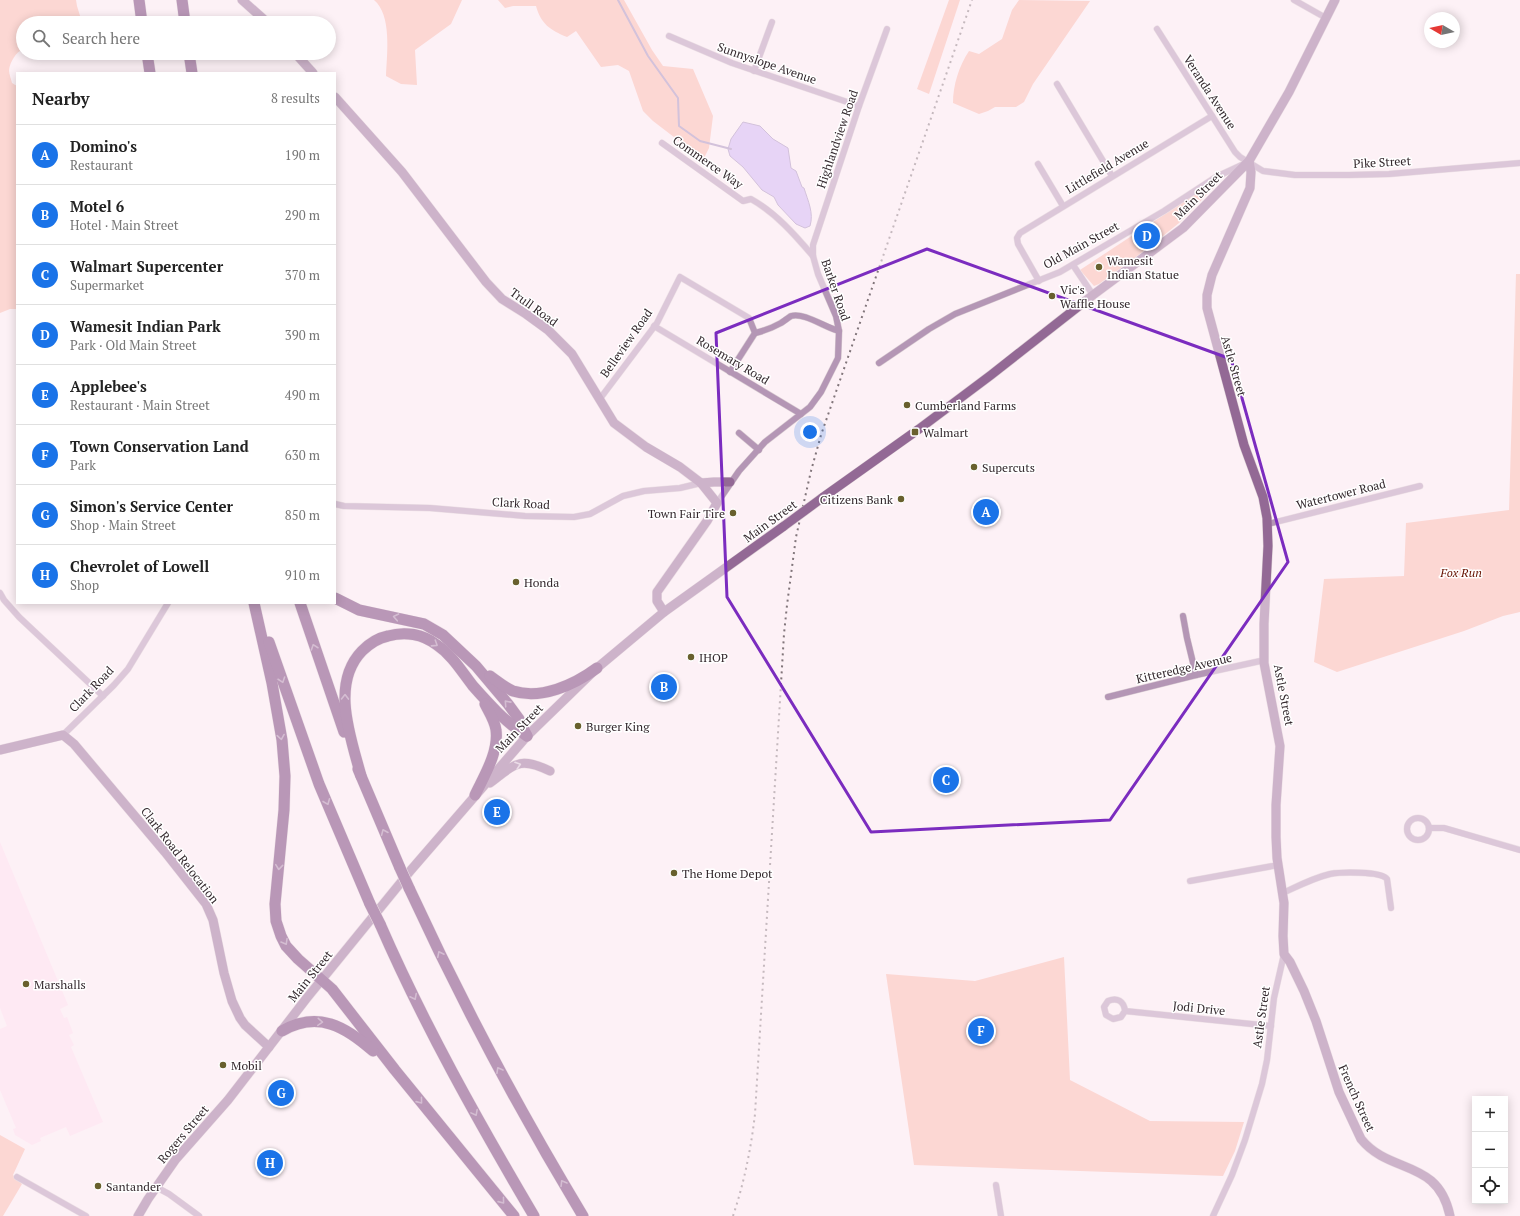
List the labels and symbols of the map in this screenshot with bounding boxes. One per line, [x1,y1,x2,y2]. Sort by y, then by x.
north arrow [1424,12,1460,48]
street label: Sunnyslope Avenue [715,39,819,87]
street label: Veranda Avenue [1180,52,1240,132]
street label: Highlandview Road [813,87,861,190]
street label: Commerce Way [670,132,747,192]
street label: Littlefield Avenue [1063,135,1151,197]
street label: Pike Street [1353,153,1412,171]
street label: Main Street [1171,167,1226,222]
street label: Old Main Street [1041,218,1122,272]
pin: D [1134,221,1160,251]
place label: Wamesit Indian Statue [1107,253,1179,282]
street label: Barker Road [818,257,854,323]
marker: Wamesit Indian Statue [1094,262,1104,272]
place label: Vic's Waffle House [1060,282,1130,311]
street label: Trull Road [507,285,561,330]
marker: Vic's Waffle House [1047,291,1057,301]
street label: Belleview Road [597,305,655,380]
street label: Rosemary Road [694,332,772,388]
street label: Astle Street [1218,334,1250,399]
place label: Cumberland Farms [915,398,1016,413]
marker: Cumberland Farms [902,400,912,410]
your location [800,422,820,442]
place label: Walmart [923,425,969,440]
marker: Walmart [910,427,920,437]
place label: Supercuts [982,460,1035,475]
marker: Supercuts [969,462,979,472]
street label: Watertower Road [1295,476,1388,512]
place label: Citizens Bank [820,492,894,507]
street label: Clark Road [492,494,551,512]
marker: Citizens Bank [896,494,906,504]
street label: Main Street [740,496,800,545]
pin: A [973,497,999,527]
place label: Town Fair Tire [648,506,725,521]
marker: Town Fair Tire [728,508,738,518]
park label: Fox Run [1439,565,1482,580]
place label: Honda [524,575,559,590]
marker: Honda [511,577,521,587]
one-way arrow [393,614,399,622]
one-way arrow [431,639,438,647]
one-way arrow [310,644,319,651]
place label: IHOP [699,650,728,665]
street label: Kitteredge Avenue [1135,650,1233,686]
marker: IHOP [686,652,696,662]
street label: Clark Road [65,663,117,715]
street label: Astle Street [1271,663,1297,728]
pin: B [651,672,677,702]
one-way arrow [277,676,286,683]
one-way arrow [341,694,350,700]
street label: Main Street [492,700,546,756]
one-way arrow [504,700,511,708]
place label: Burger King [586,719,650,734]
marker: Burger King [573,721,583,731]
one-way arrow [276,734,285,740]
one-way arrow [514,761,521,770]
pin: C [933,765,959,795]
pin: E [484,797,510,827]
one-way arrow [322,799,330,806]
street label: Clark Road Relocation [138,804,222,906]
one-way arrow [381,829,389,836]
one-way arrow [274,864,283,870]
place label: The Home Depot [682,866,773,881]
marker: The Home Depot [669,868,679,878]
one-way arrow [280,938,287,945]
street label: Main Street [285,947,336,1005]
one-way arrow [437,951,445,958]
place label: Marshalls [34,977,86,992]
marker: Marshalls [21,979,31,989]
street label: Astle Street [1249,985,1273,1049]
one-way arrow [410,993,417,1001]
street label: Jodi Drive [1172,998,1226,1018]
pin: F [968,1016,994,1046]
one-way arrow [317,1017,323,1026]
place label: Mobil [231,1058,262,1073]
marker: Mobil [218,1060,228,1070]
street label: French Street [1336,1062,1379,1134]
one-way arrow [496,1067,503,1074]
pin: G [268,1078,294,1108]
one-way arrow [416,1096,423,1103]
street label: Rogers Street [154,1102,212,1166]
one-way arrow [470,1108,477,1116]
pin: H [257,1148,283,1178]
place label: Santander [106,1179,161,1194]
one-way arrow [560,1180,568,1187]
marker: Santander [93,1181,103,1191]
one-way arrow [498,1197,505,1204]

